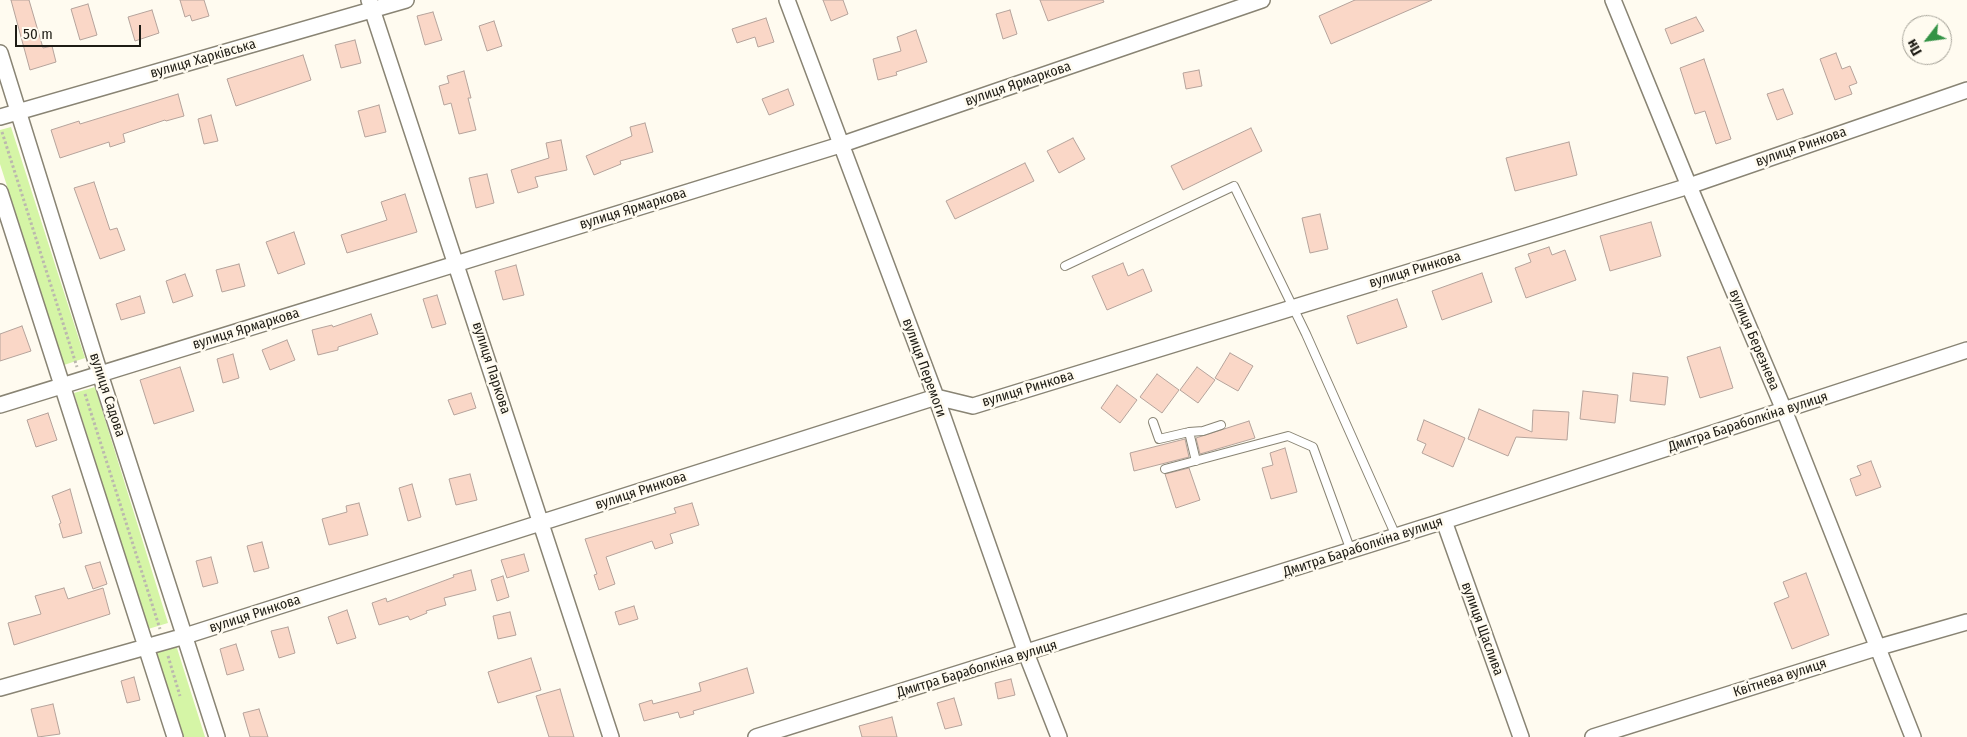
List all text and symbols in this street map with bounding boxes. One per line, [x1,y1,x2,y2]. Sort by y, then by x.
scale bar [18,15,144,47]
north arrow [1902,15,1952,65]
text: 50 m [23,25,53,43]
street label: вулиця Харківська [148,36,258,82]
text: Пн [1903,36,1926,58]
street label: вулиця Ярмаркова [963,58,1073,110]
street label: вулиця Ринкова [1753,124,1849,170]
street label: вулиця Ярмаркова [578,185,688,233]
street label: вулиця Ринкова [1367,248,1463,292]
street label: вулиця Березнева [1725,287,1783,393]
street label: вулиця Ярмаркова [191,305,301,353]
street label: вулиця Перемоги [898,316,950,420]
street label: вулиця Паркова [468,320,514,416]
street label: вулиця Садова [86,351,128,439]
street label: вулиця Ринкова [980,367,1076,411]
street label: Дмитра Бараболкіна вулиця [1666,388,1830,456]
street label: вулиця Ринкова [593,468,689,514]
street label: Дмитра Бараболкіна вулиця [1281,513,1445,581]
street label: вулиця Щаслива [1457,580,1507,678]
street label: вулиця Ринкова [207,591,303,637]
street label: Дмитра Бараболкіна вулиця [895,637,1059,701]
street label: Квітнева вулиця [1731,655,1829,701]

